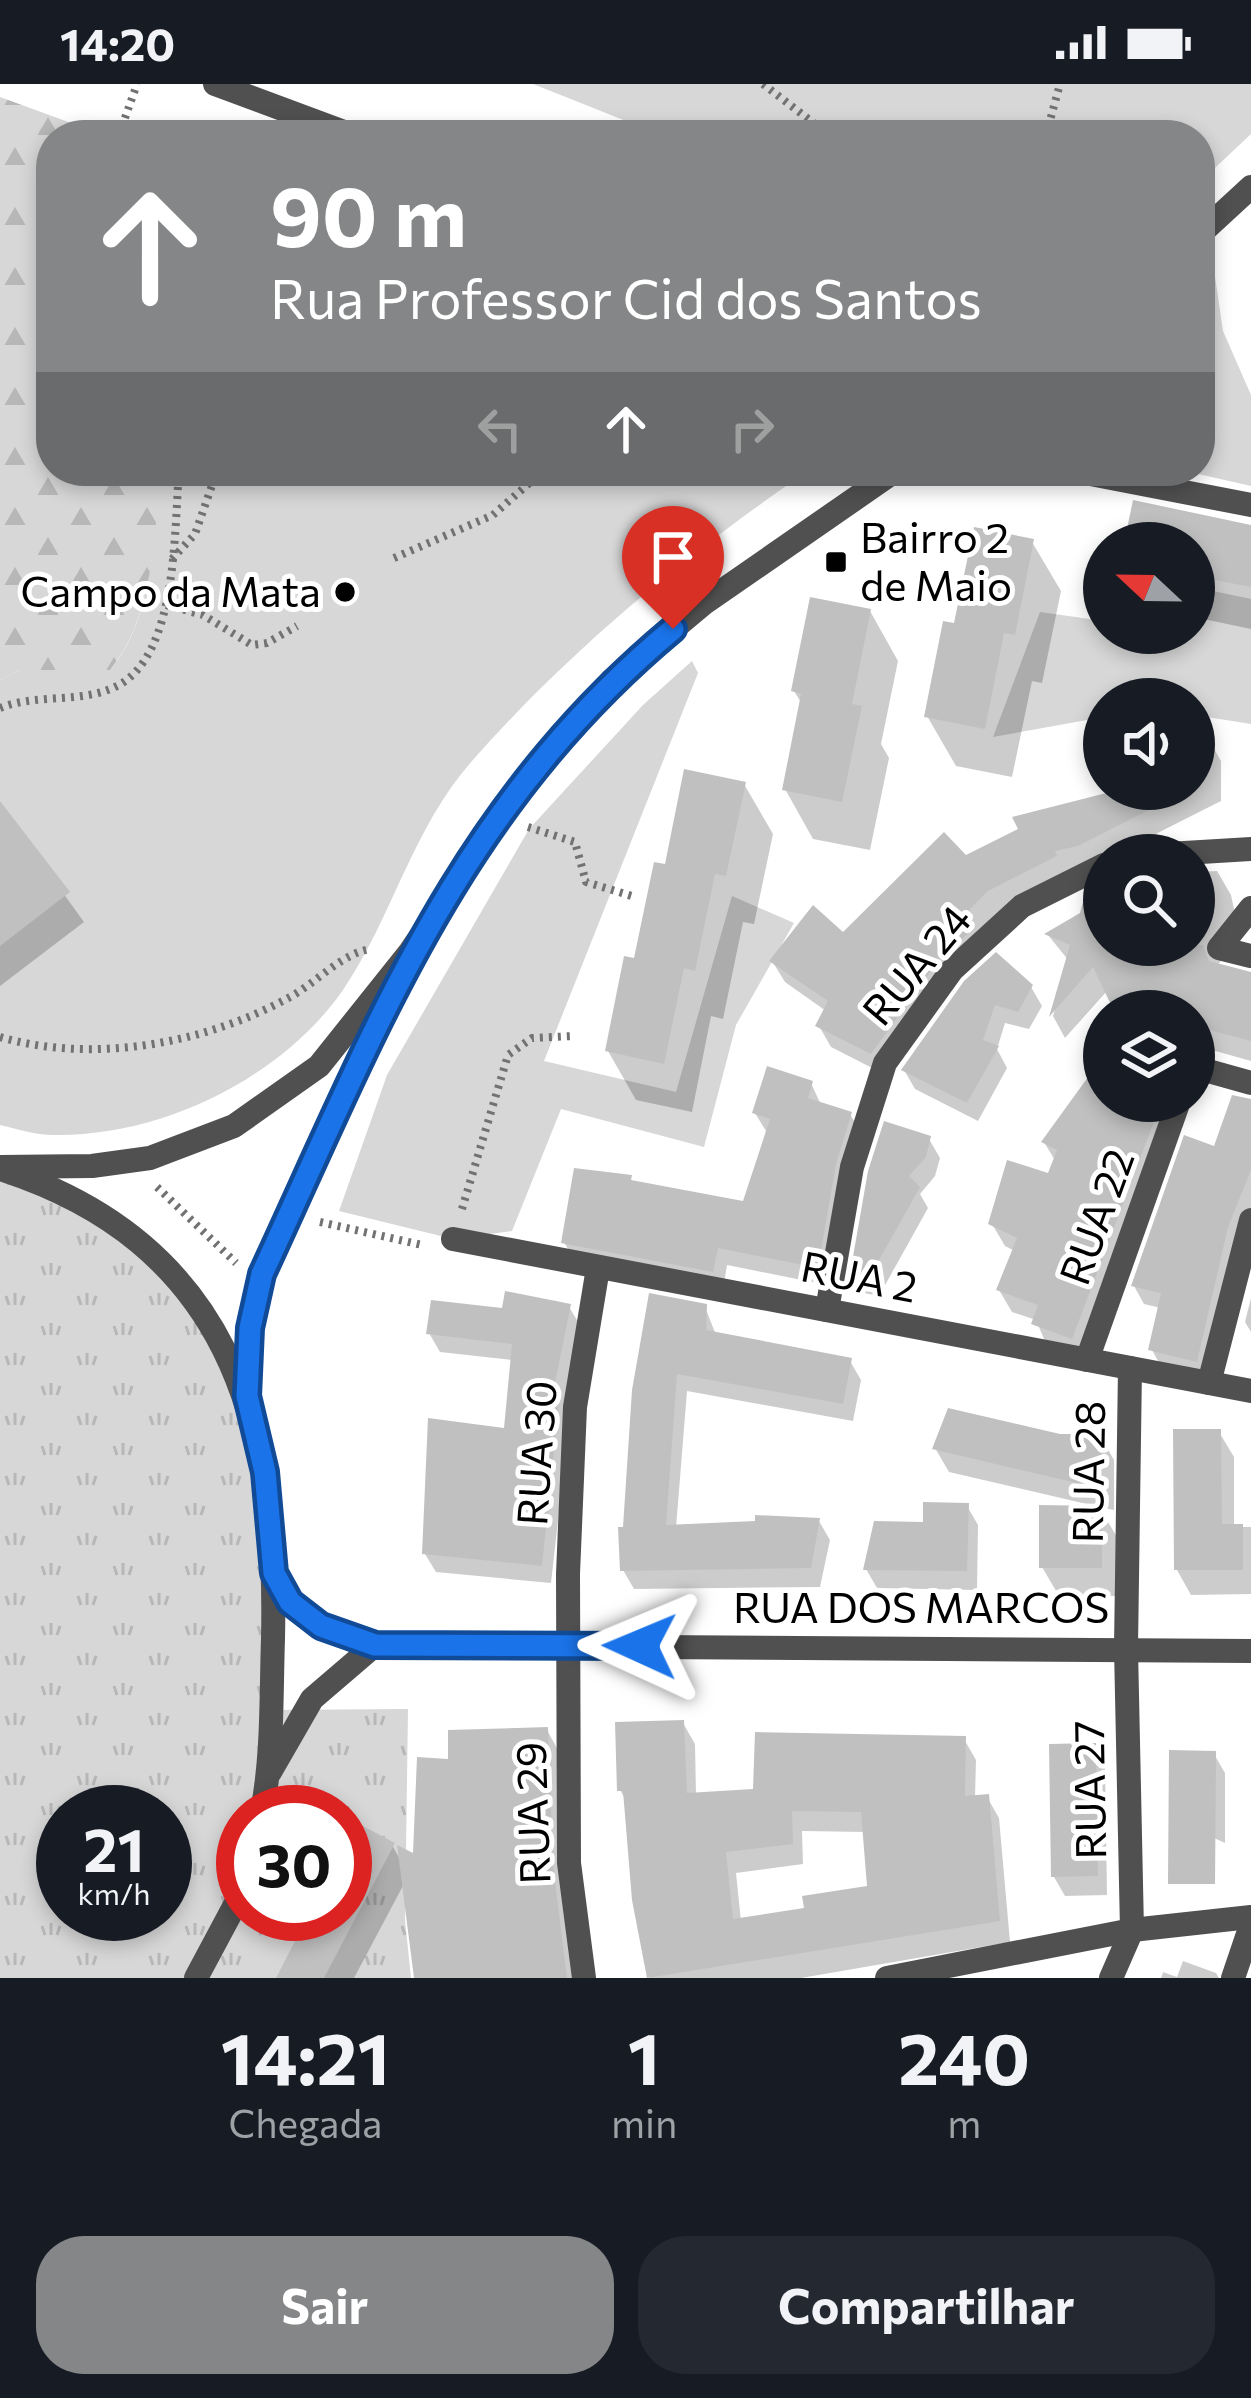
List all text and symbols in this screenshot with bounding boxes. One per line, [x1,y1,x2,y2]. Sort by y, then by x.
text: 14:20 [60,15,175,70]
text: 90 m [270,162,467,264]
icon: ahead [72,168,228,324]
text: Rua Professor Cid dos Santos [270,264,982,330]
icon: left [467,396,533,462]
icon: ahead [593,396,659,462]
icon: right [719,396,785,462]
pin [622,506,724,629]
place label: Bairro 2 de Maio [860,510,1012,610]
north arrow [1083,522,1215,654]
map controls [1083,522,1215,1122]
icon: arrive [640,524,706,590]
marker: Bairro 2 de Maio [823,549,849,575]
place label: Campo da Mata [20,564,321,616]
marker: Campo da Mata [332,579,358,605]
button: sound [1083,678,1215,810]
button: search [1083,834,1215,966]
street label: RUA 24 [850,893,981,1035]
button: layers [1083,990,1215,1122]
street label: RUA 22 [1047,1141,1144,1291]
street label: RUA 2 [797,1238,922,1312]
street label: RUA 30 [504,1379,566,1527]
street label: RUA 28 [1060,1400,1114,1544]
street label: RUA DOS MARCOS [733,1580,1109,1632]
position arrow [577,1583,703,1709]
street label: RUA 27 [1061,1720,1115,1860]
street label: RUA 29 [503,1741,559,1885]
speed limit sign: 30 [216,1785,372,1941]
text: 21 [83,1811,145,1884]
text: km/h [78,1874,150,1911]
text: 14:21 [221,2012,390,2100]
text: 1 [628,2012,660,2100]
text: 240 [898,2012,1030,2100]
text: Chegada [229,2098,382,2146]
text: min [611,2098,677,2146]
text: m [947,2098,981,2146]
button: Sair [36,2236,614,2374]
button: Compartilhar [638,2236,1215,2374]

